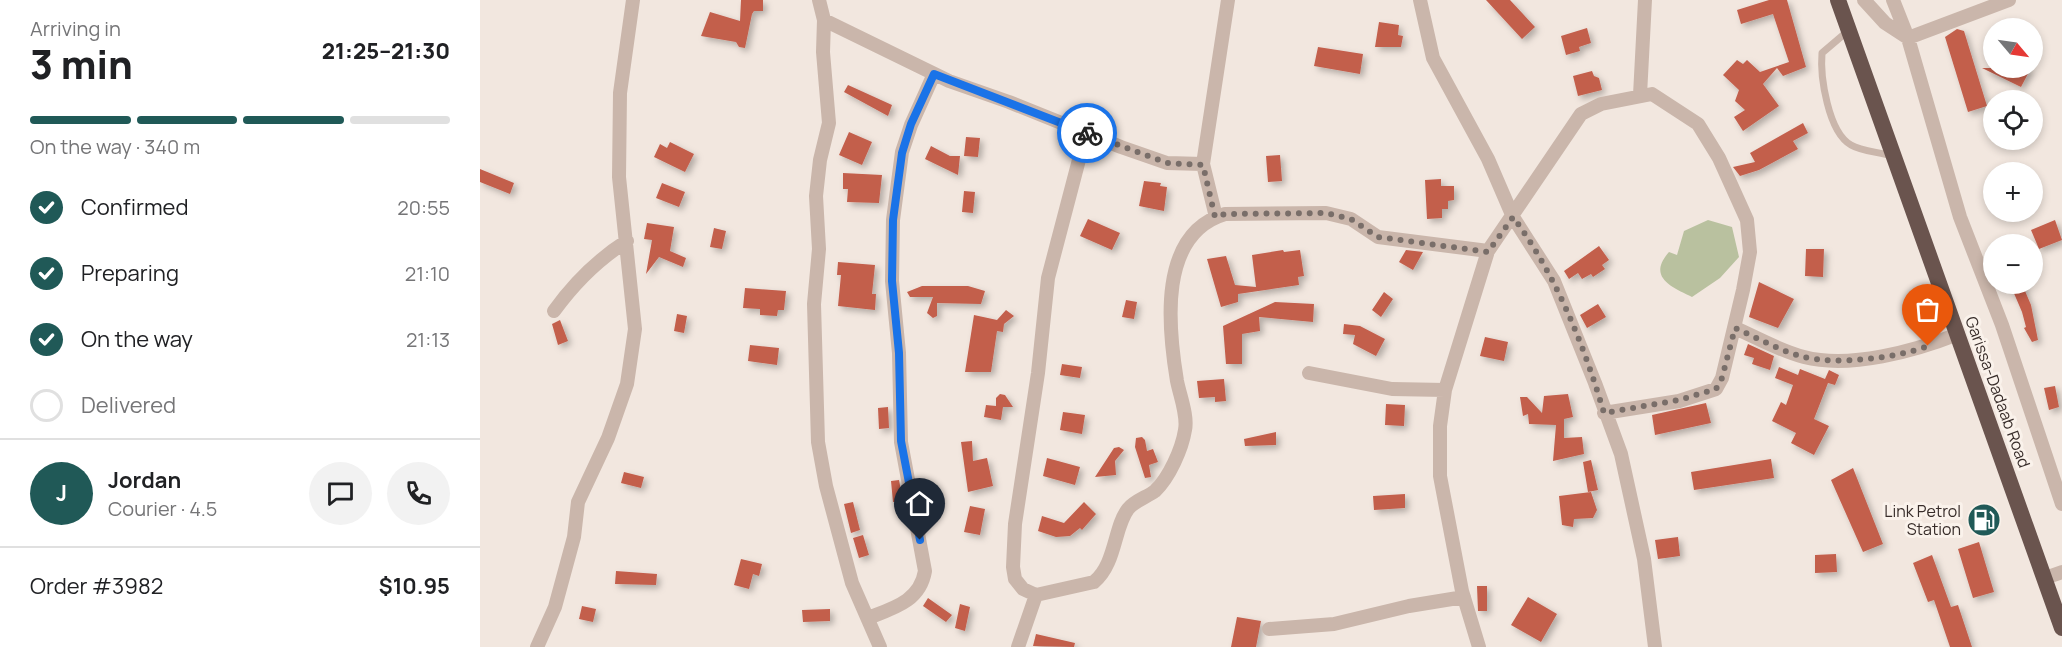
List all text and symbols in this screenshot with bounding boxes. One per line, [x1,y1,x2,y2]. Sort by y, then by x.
text: Arriving in [30,15,121,42]
north arrow [1983,18,2043,78]
map controls [1983,18,2043,294]
text: 21:25–21:30 [322,36,450,66]
text: 3 min [30,37,133,91]
button: locate [1983,90,2043,150]
courier [1057,103,1117,163]
icon: bike [1071,117,1104,150]
text: On the way · 340 m [30,133,200,160]
button: + [1983,162,2043,222]
icon: check [30,191,63,224]
text: Confirmed [81,192,189,222]
text: 20:55 [397,194,450,221]
button: − [1983,234,2043,294]
icon: check [30,257,63,290]
text: Preparing [81,258,179,288]
text: 21:10 [405,260,450,287]
pin [1902,284,1953,346]
icon: bag [1911,293,1944,326]
street label: Garissa-Dadaab Road [1960,313,2036,471]
icon: check [30,323,63,356]
text: On the way [81,324,193,354]
text: 21:13 [406,326,450,353]
text: Delivered [81,390,176,420]
button: chat [309,462,372,525]
button: phone [387,462,450,525]
text: Jordan [108,465,181,495]
text: J [56,478,67,508]
pin [894,478,945,540]
icon: home [903,487,936,520]
text: Courier · 4.5 [108,495,217,522]
place label: Link Petrol Station [1884,500,1961,540]
fuel station icon: Link Petrol Station [1966,502,2002,538]
text: Order #3982 [30,571,163,601]
text: $10.95 [379,571,450,601]

